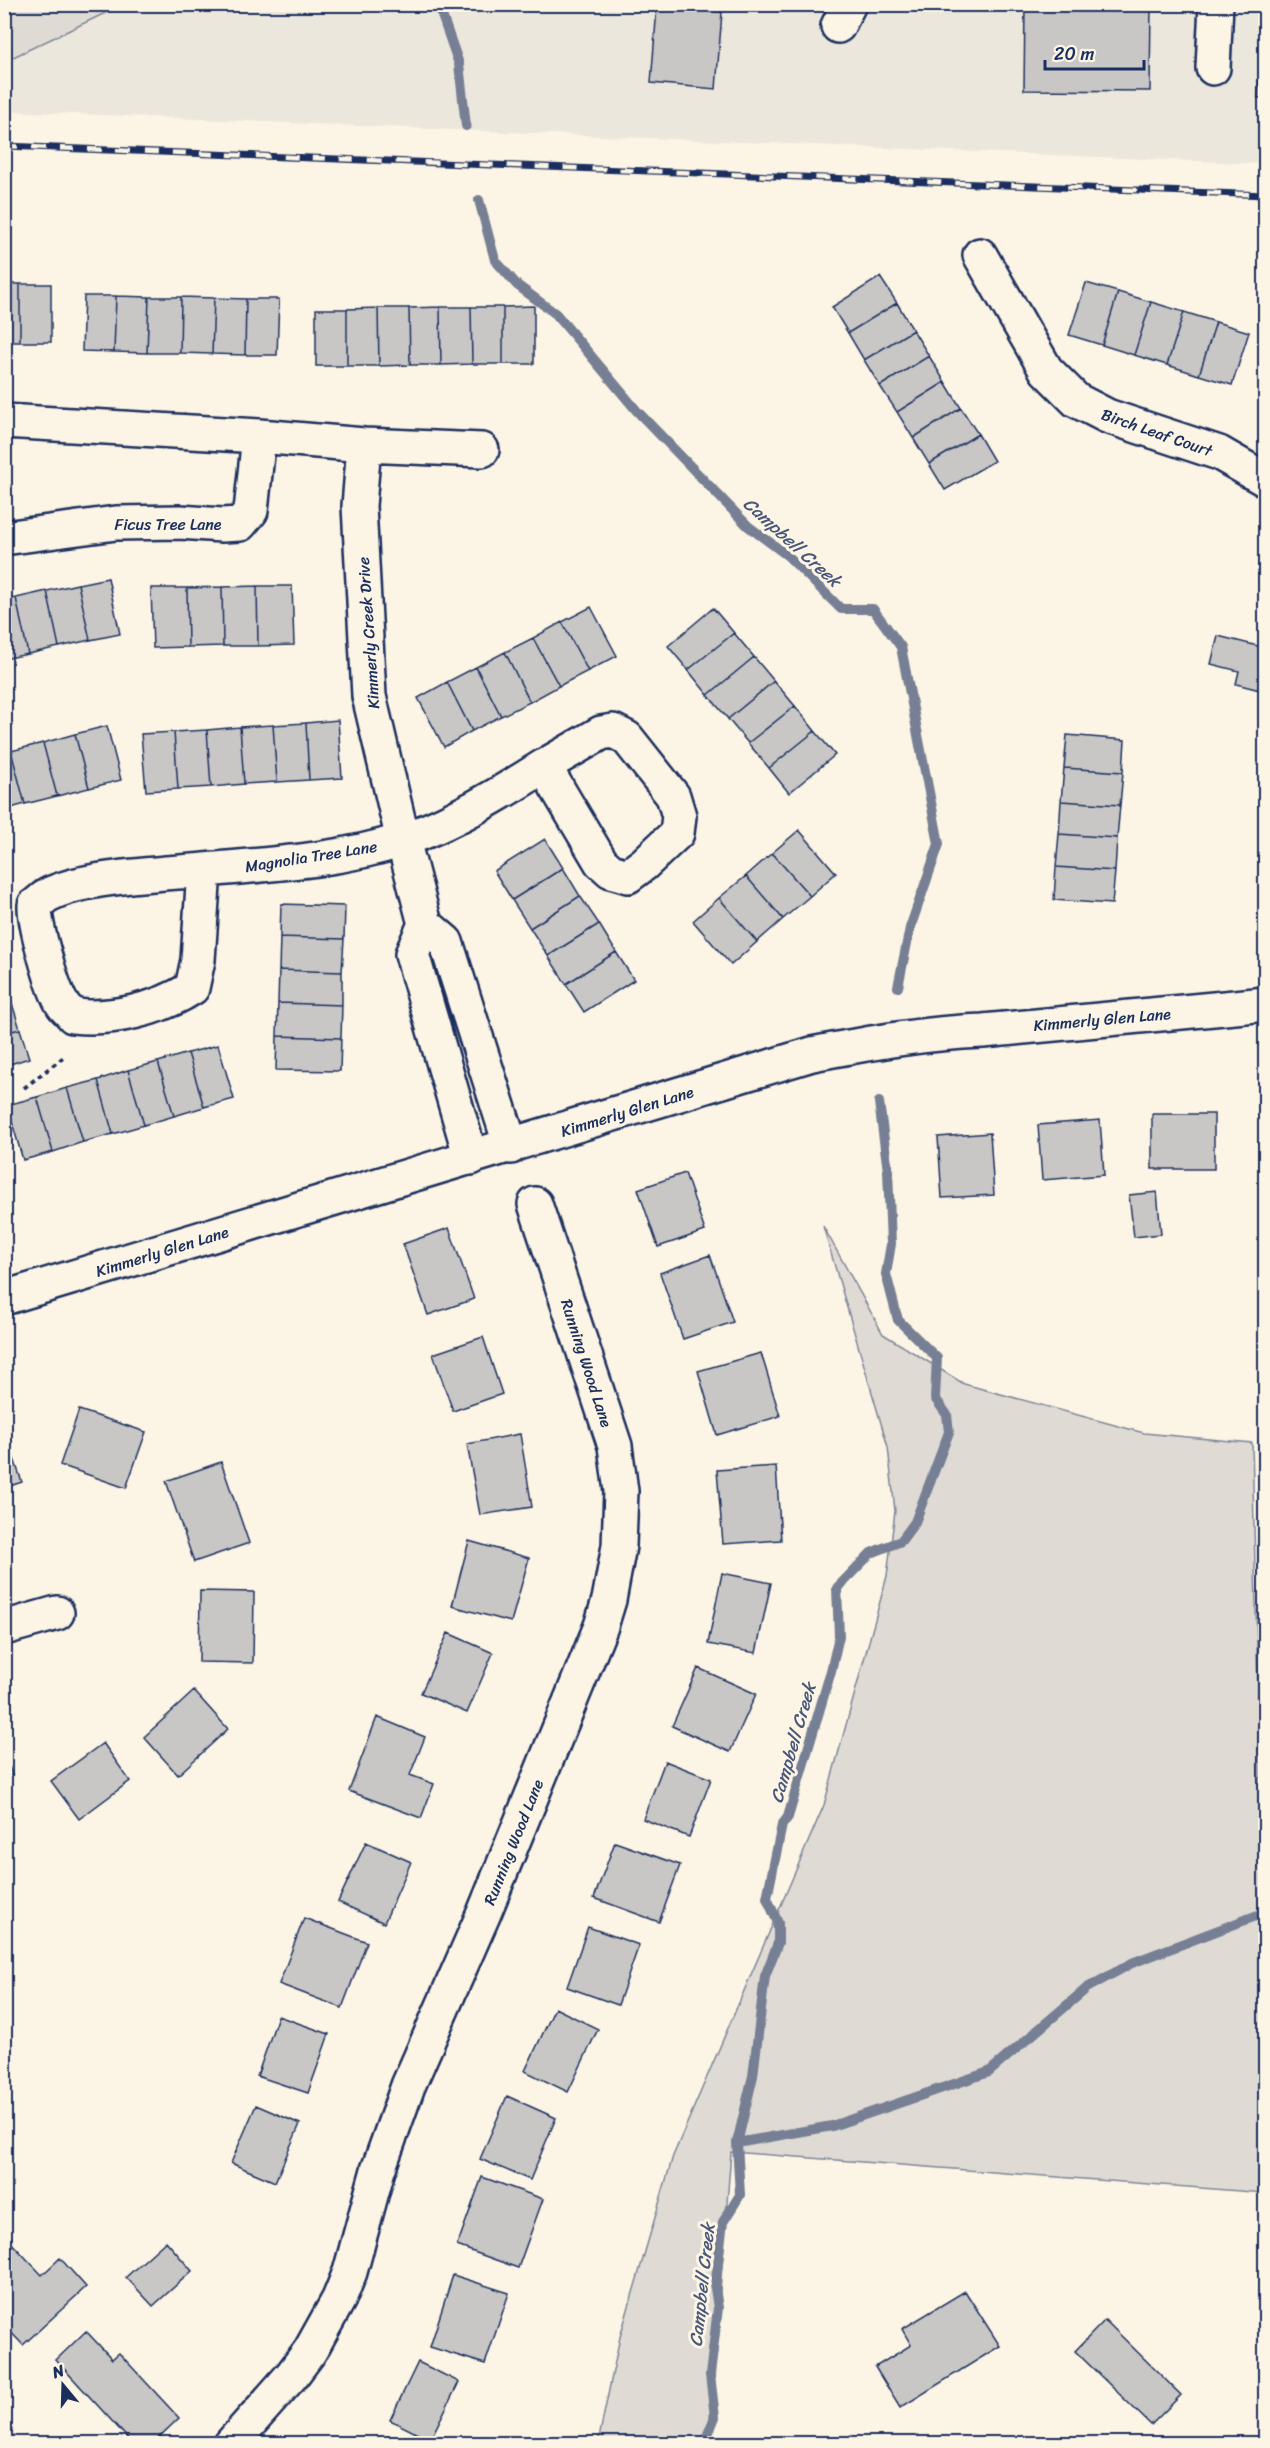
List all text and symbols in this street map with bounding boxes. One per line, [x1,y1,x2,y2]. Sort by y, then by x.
scale bar [1045,33,1144,71]
text: 20 m [1054,38,1094,70]
street label: Birch Leaf Court [1097,400,1217,465]
water label: Campbell Creek [735,489,850,597]
street label: Ficus Tree Lane [114,510,222,539]
street label: Kimmerly Creek Drive [349,556,388,710]
street label: Magnolia Tree Lane [243,832,379,881]
street label: Kimmerly Glen Lane [1032,999,1172,1040]
street label: Kimmerly Glen Lane [557,1077,698,1145]
street label: Kimmerly Glen Lane [92,1217,233,1285]
street label: Running Wood Lane [552,1295,621,1431]
water label: Campbell Creek [761,1677,826,1807]
street label: Running Wood Lane [475,1775,552,1910]
water label: Campbell Creek [680,2219,725,2348]
north arrow [33,2355,93,2415]
text: N [47,2355,69,2387]

